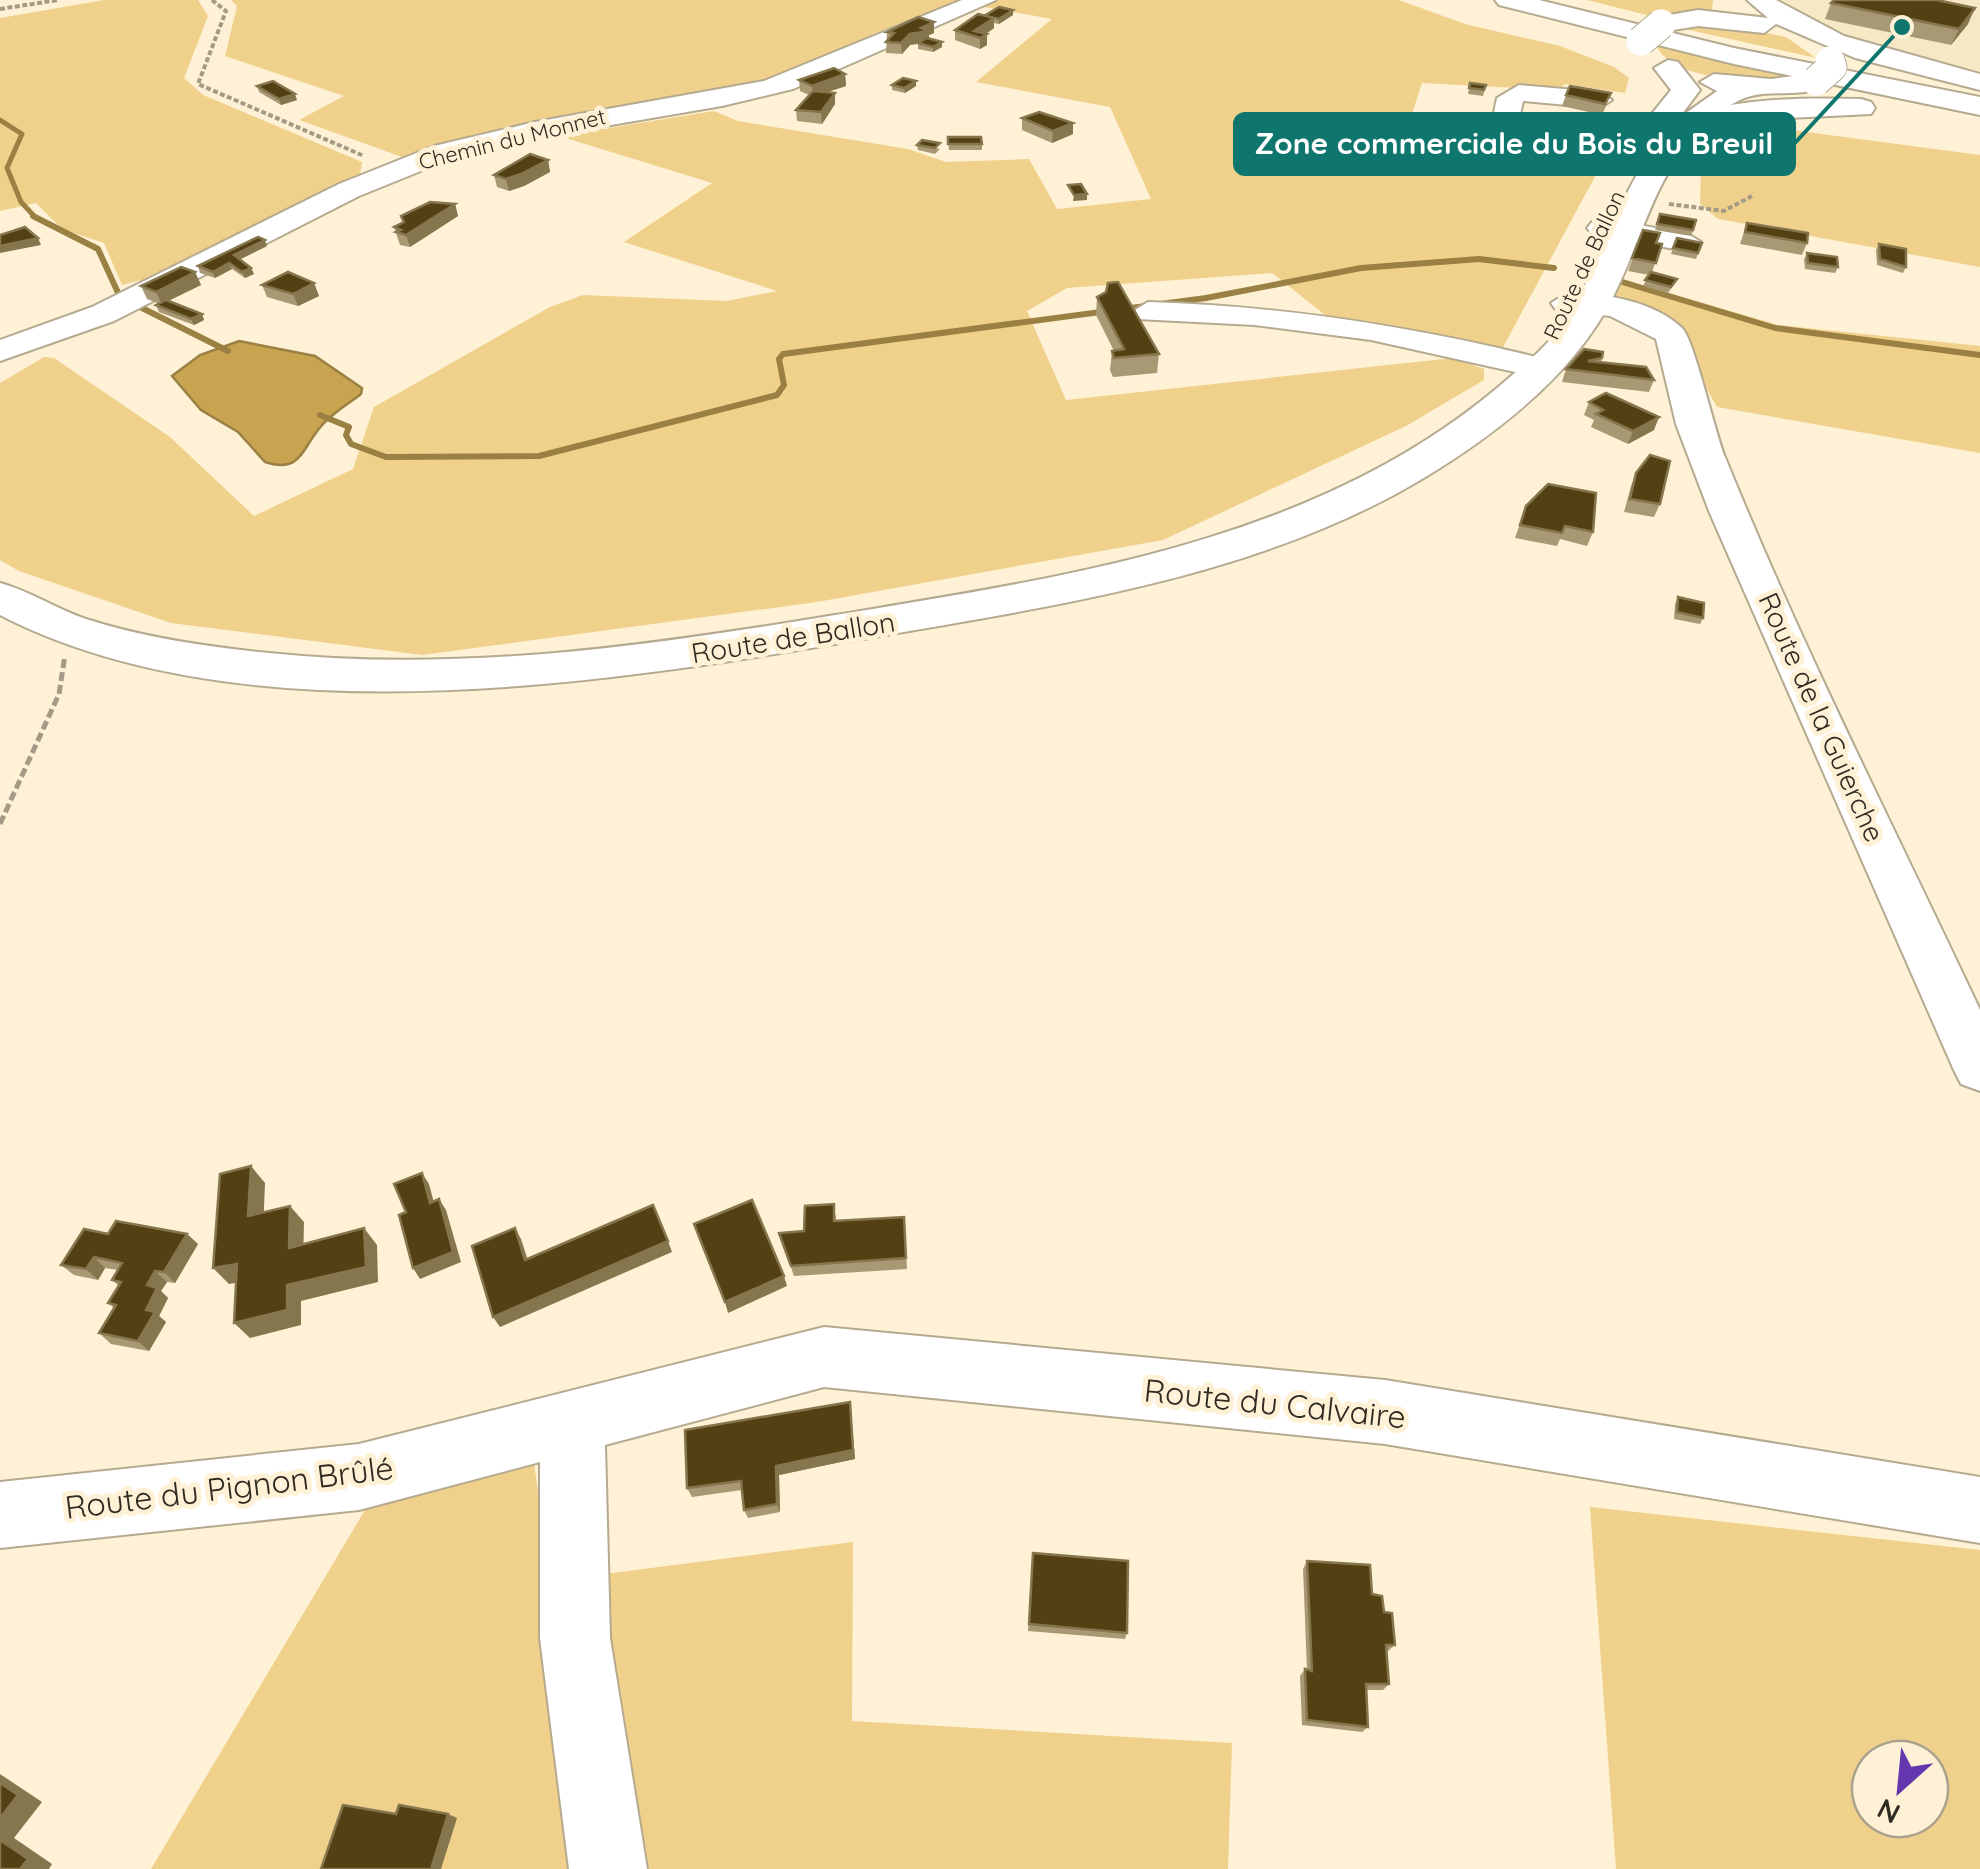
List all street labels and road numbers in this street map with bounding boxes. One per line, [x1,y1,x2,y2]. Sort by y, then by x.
street label: Chemin du Monnet [416,102,608,176]
street label: Route de Ballon [1537,186,1631,344]
street label: Route de la Guierche [1751,587,1893,847]
street label: Route de Ballon [689,604,897,670]
street label: Route du Calvaire [1142,1369,1408,1437]
street label: Route du Pignon Brûlé [62,1447,396,1527]

